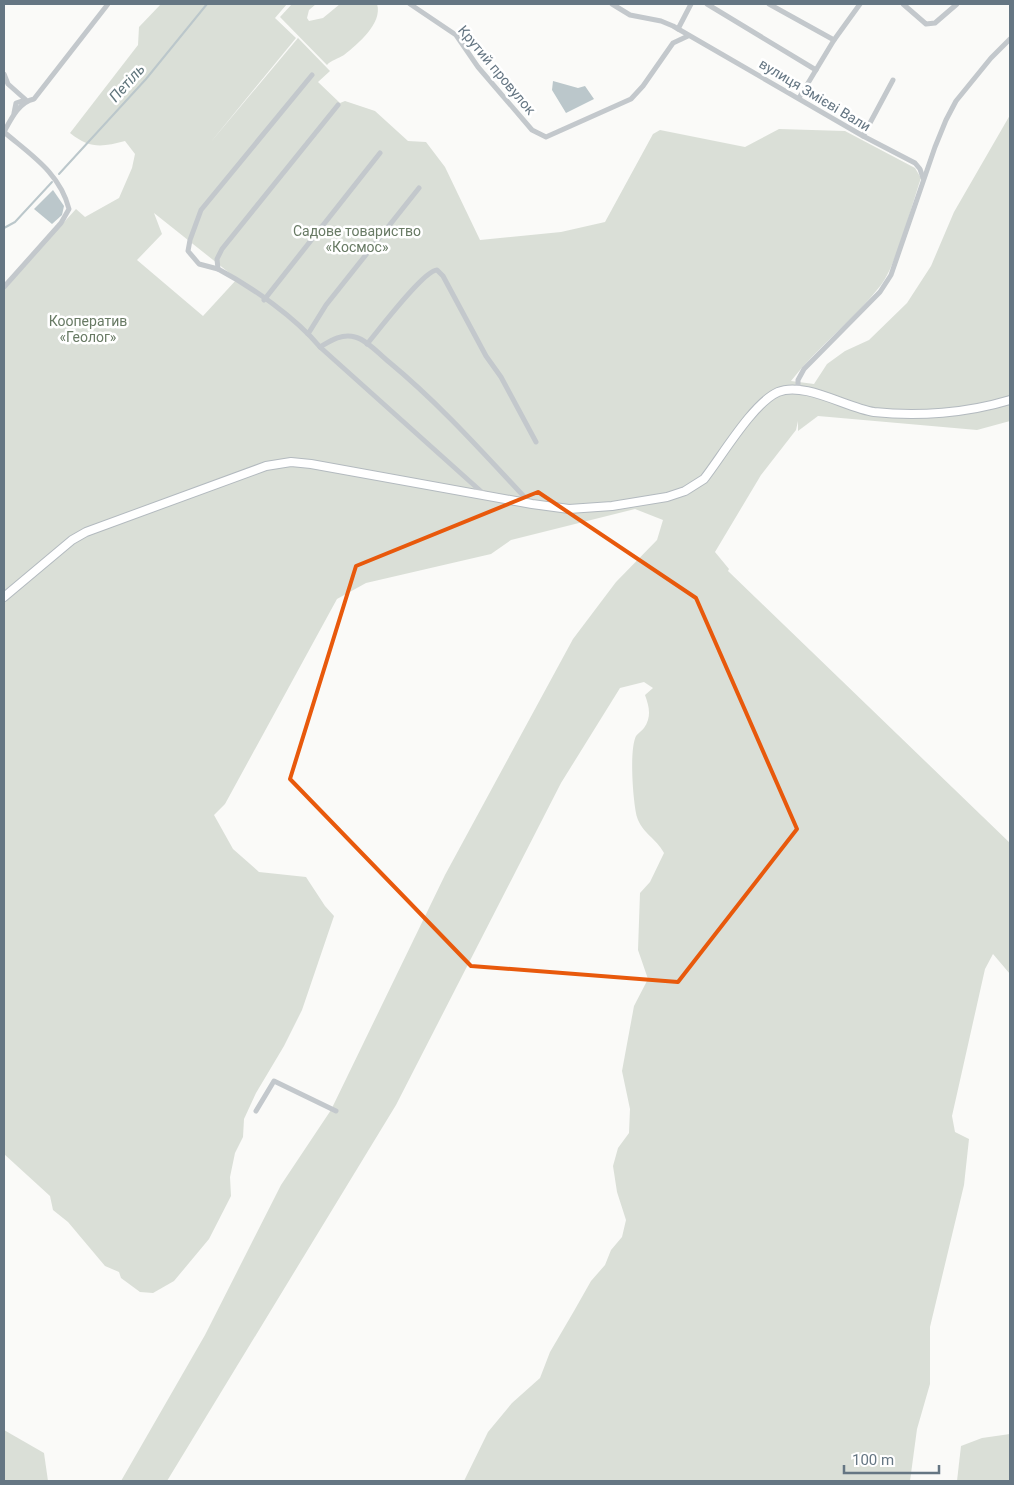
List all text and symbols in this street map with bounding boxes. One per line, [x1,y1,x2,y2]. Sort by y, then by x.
street label: Крутий провулок [455,22,539,118]
street label: вулиця Змієві Вали [756,55,874,135]
water label: Петіль [105,60,149,106]
park label: Садове товариство «Космос» [293,223,421,255]
park label: Кооператив «Геолог» [49,313,127,345]
scale bar [844,1442,939,1474]
text: 100 m [852,1451,894,1469]

